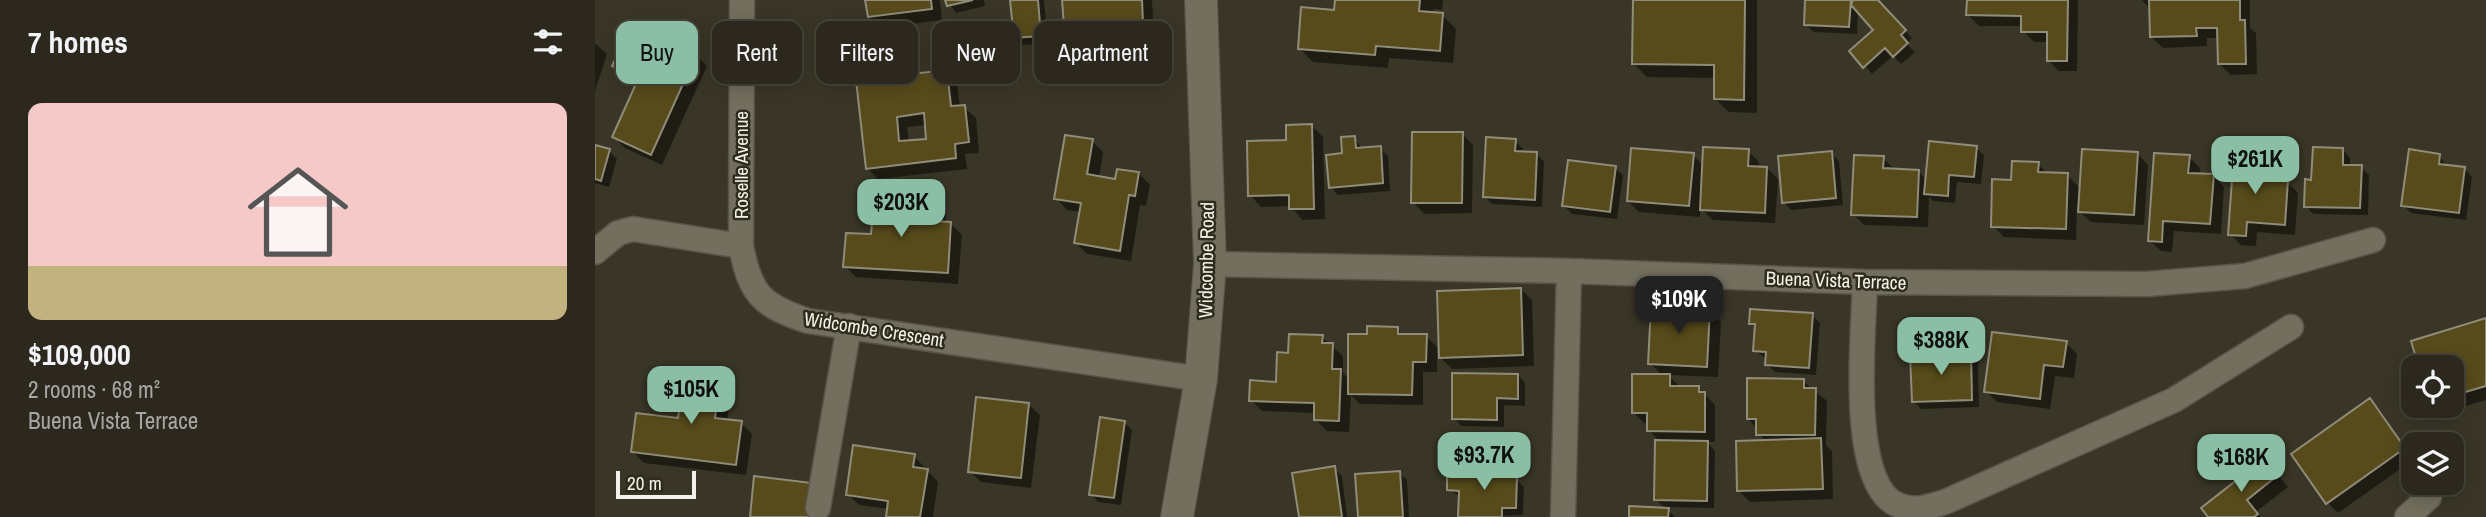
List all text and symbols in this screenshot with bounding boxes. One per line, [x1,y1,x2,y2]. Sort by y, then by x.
chip: Buy [616,21,698,84]
chip: Rent [712,21,802,84]
chip: Filters [816,21,918,84]
chip: New [932,21,1020,84]
chip: Apartment [1034,21,1172,84]
text: 7 homes [28,22,128,62]
icon: filters [529,23,567,61]
street label: Roselle Avenue [728,111,754,219]
pin: $261K [2206,136,2304,196]
text: $261K [2227,143,2283,174]
icon: home [235,149,361,275]
pin: $203K [852,180,950,239]
text: $203K [873,186,929,217]
street label: Widcombe Road [1192,202,1220,318]
street label: Buena Vista Terrace [1765,265,1907,295]
pin: $109K [1630,276,1728,336]
text: $109K [1651,283,1707,314]
street label: Widcombe Crescent [802,305,946,353]
pin: $388K [1892,318,1990,377]
text: $388K [1913,324,1969,355]
text: $109,000 [28,334,131,374]
map controls [2401,355,2464,495]
button: locate [2401,355,2464,418]
pin: $105K [642,366,740,426]
text: $105K [663,373,719,404]
text: 2 rooms · 68 m² [28,374,160,405]
text: Buena Vista Terrace [28,405,198,436]
button: layers [2401,432,2464,495]
pin: $93.7K [1427,433,1541,492]
pin: $168K [2192,434,2290,494]
text: $93.7K [1454,439,1514,470]
text: $168K [2213,441,2269,472]
scale bar [616,468,697,500]
text: 20 m [627,470,662,496]

